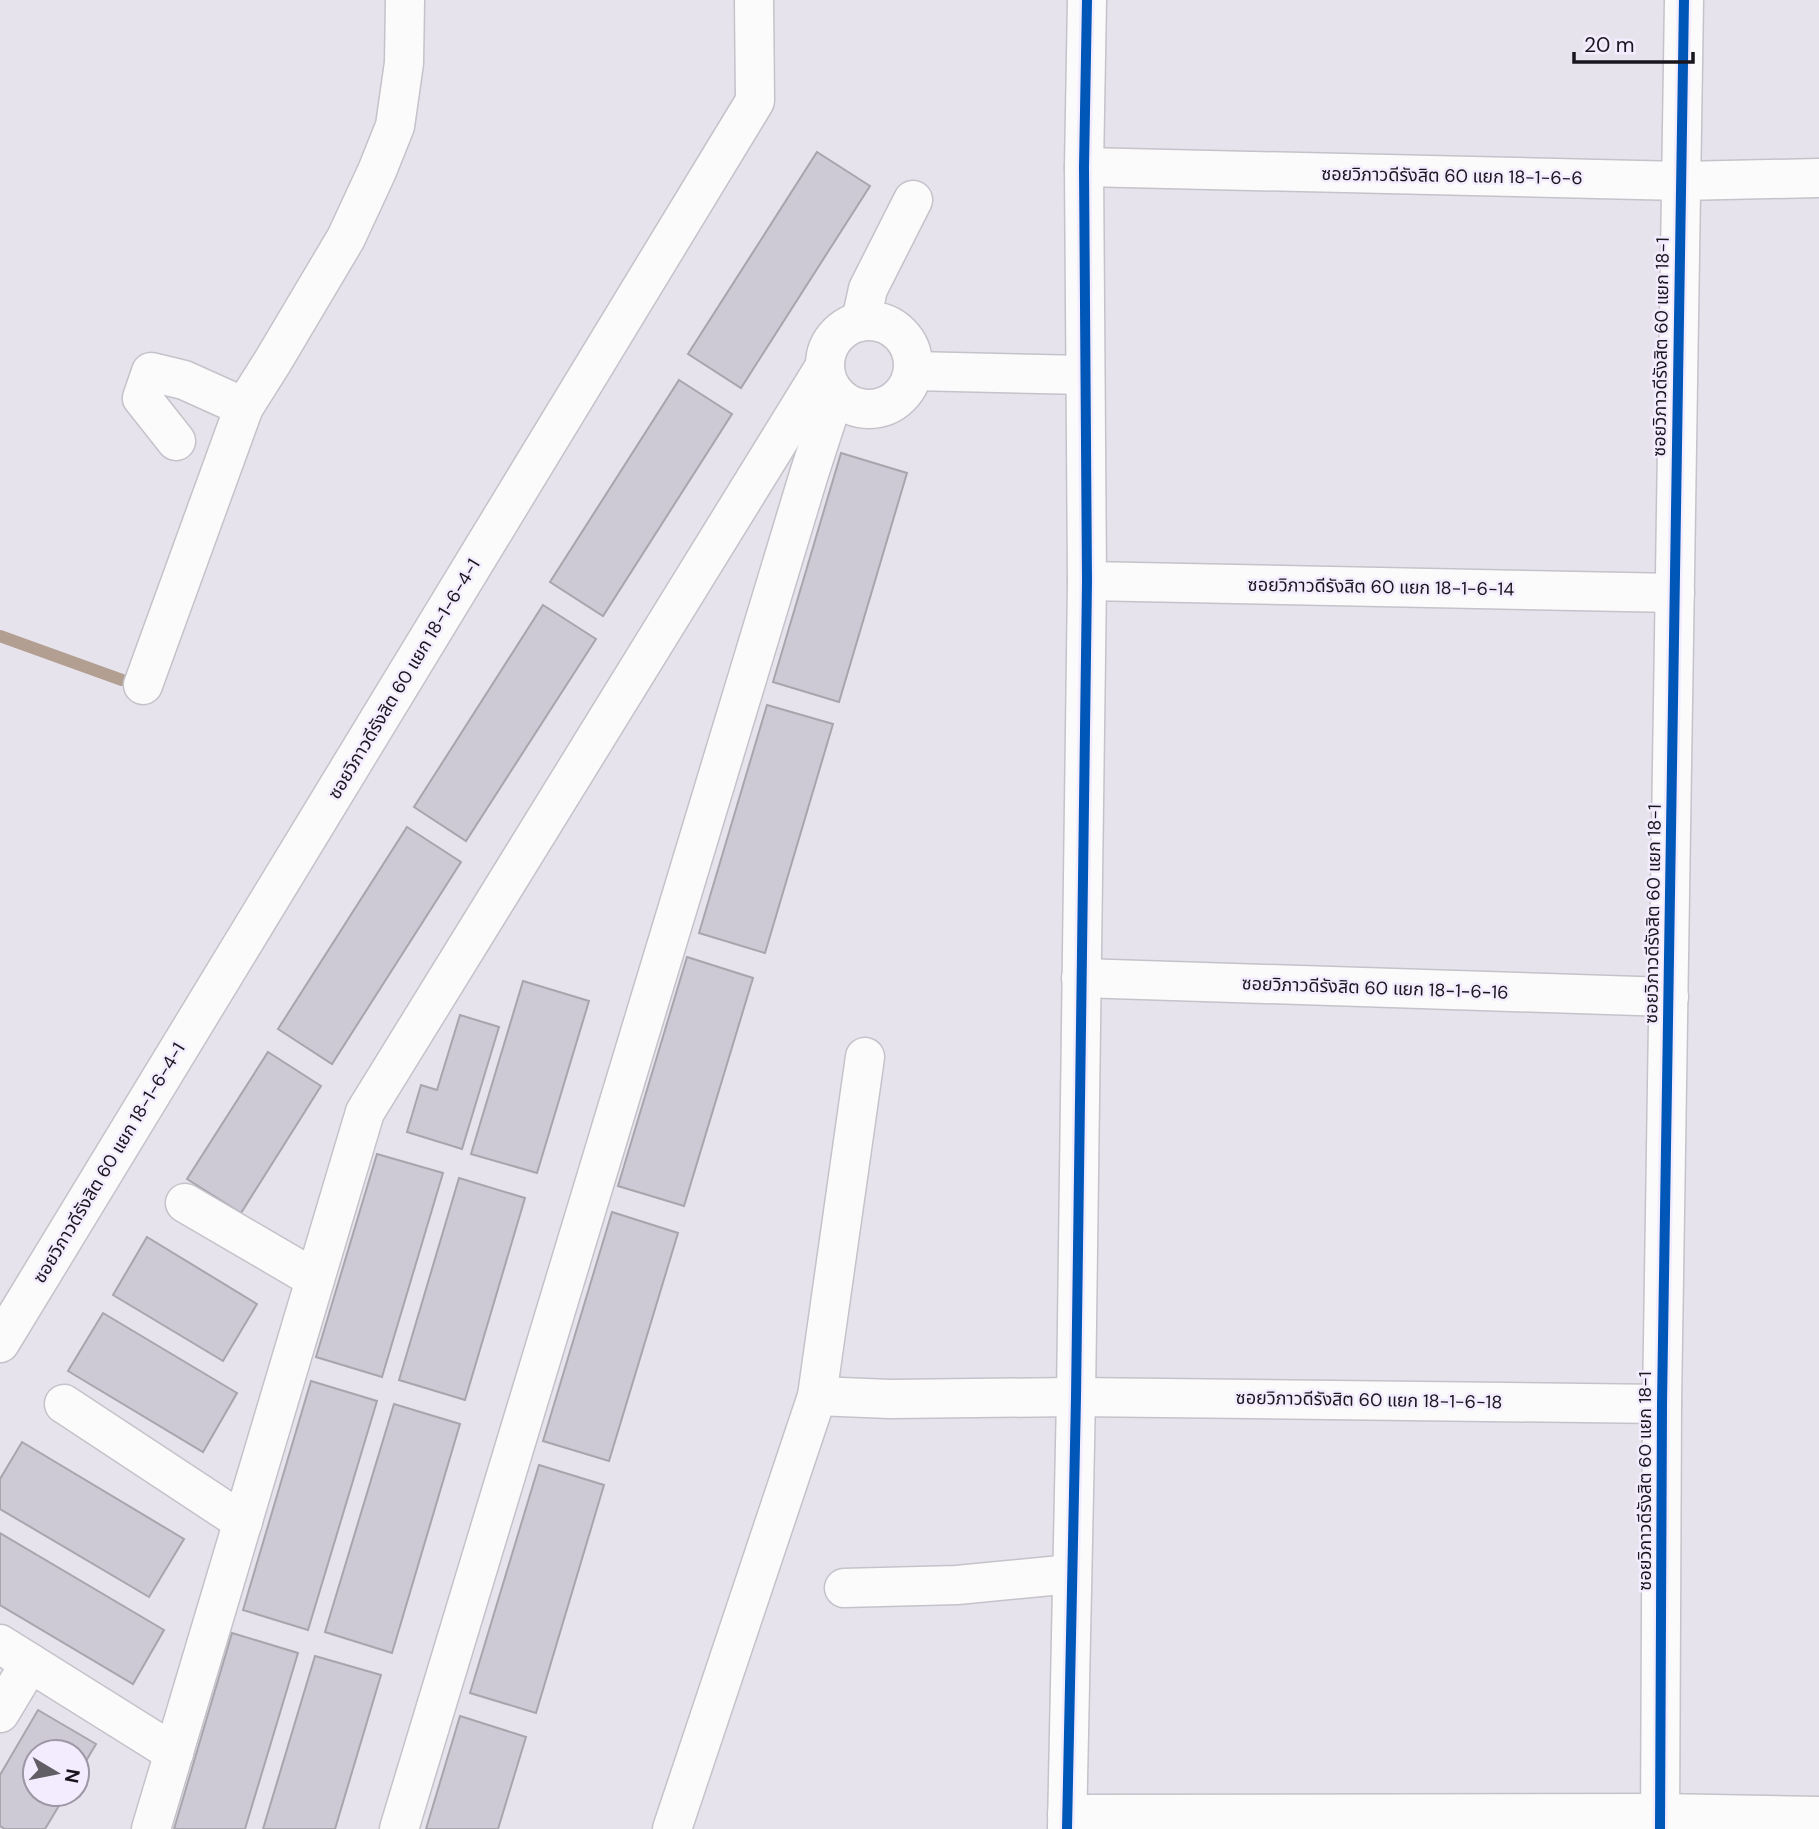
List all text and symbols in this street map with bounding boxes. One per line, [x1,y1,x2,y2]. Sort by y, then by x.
scale bar [1574,21,1693,65]
text: 20 m [1584,31,1635,59]
street label: ซอยวิภาวดีรังสิต 60 แยก 18-1-6-6 [1321,162,1583,190]
street label: ซอยวิภาวดีรังสิต 60 แยก 18-1 [1647,237,1675,457]
street label: ซอยวิภาวดีรังสิต 60 แยก 18-1-6-4-1 [323,554,485,804]
street label: ซอยวิภาวดีรังสิต 60 แยก 18-1-6-14 [1248,573,1515,601]
street label: ซอยวิภาวดีรังสิต 60 แยก 18-1 [1639,804,1667,1024]
street label: ซอยวิภาวดีรังสิต 60 แยก 18-1-6-16 [1241,971,1509,1005]
street label: ซอยวิภาวดีรังสิต 60 แยก 18-1-6-4-1 [28,1038,190,1288]
street label: ซอยวิภาวดีรังสิต 60 แยก 18-1 [1633,1371,1657,1591]
street label: ซอยวิภาวดีรังสิต 60 แยก 18-1-6-18 [1236,1386,1502,1414]
north arrow [21,1738,91,1808]
text: N [59,1767,86,1785]

